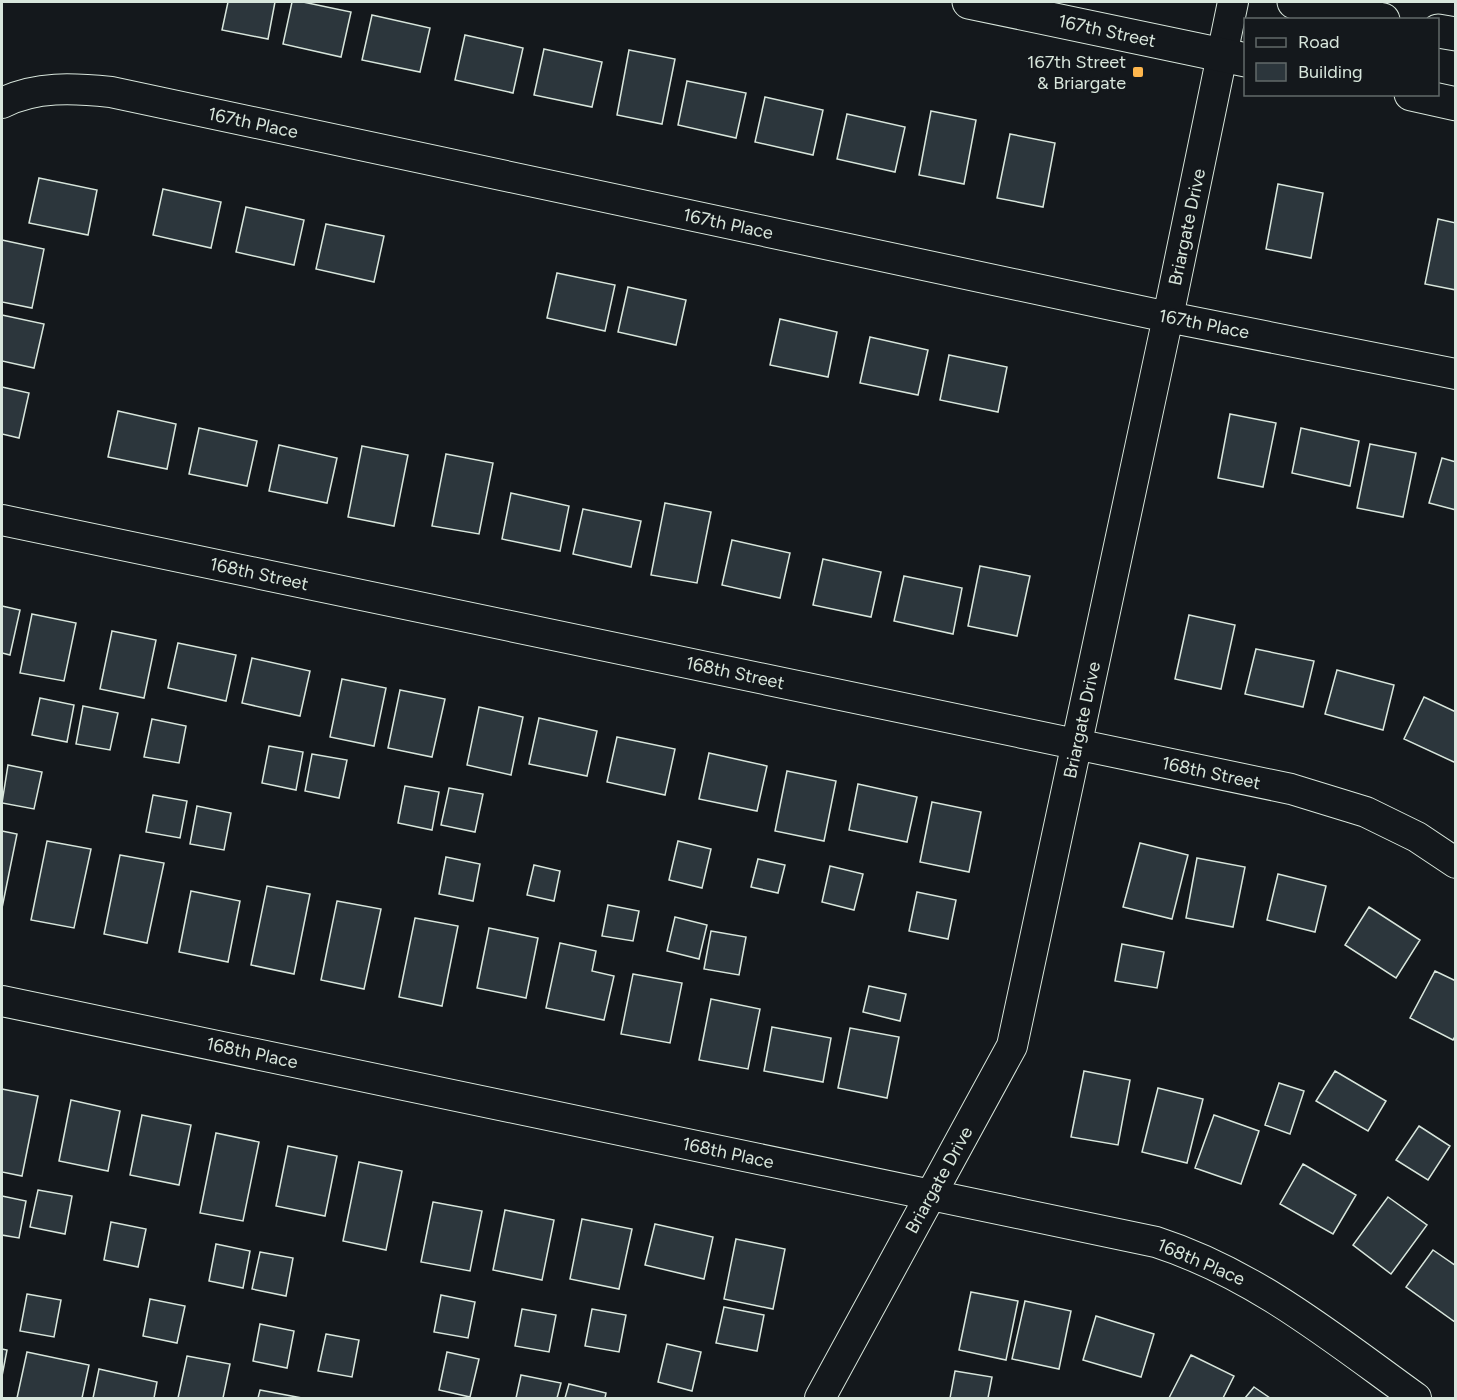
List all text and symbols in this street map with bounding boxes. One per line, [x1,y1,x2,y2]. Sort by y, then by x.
street label: 167th Street [1056,10,1158,52]
legend [1244,18,1439,96]
text: Road [1298,31,1339,53]
place label: 167th Street & Briargate [1027,51,1126,94]
text: Building [1298,61,1363,83]
marker: 167th Street & Briargate [1131,65,1145,79]
street label: 167th Place [206,103,300,143]
street label: Briargate Drive [1164,166,1210,287]
street label: 167th Place [681,204,775,244]
street label: 167th Place [1157,304,1251,344]
street label: 168th Street [208,553,311,595]
street label: 168th Street [684,652,787,694]
street label: Briargate Drive [1059,659,1105,780]
street label: 168th Street [1160,752,1263,794]
street label: 168th Place [204,1033,300,1073]
street label: Briargate Drive [901,1123,978,1237]
street label: 168th Place [680,1133,776,1173]
street label: 168th Place [1154,1234,1248,1290]

